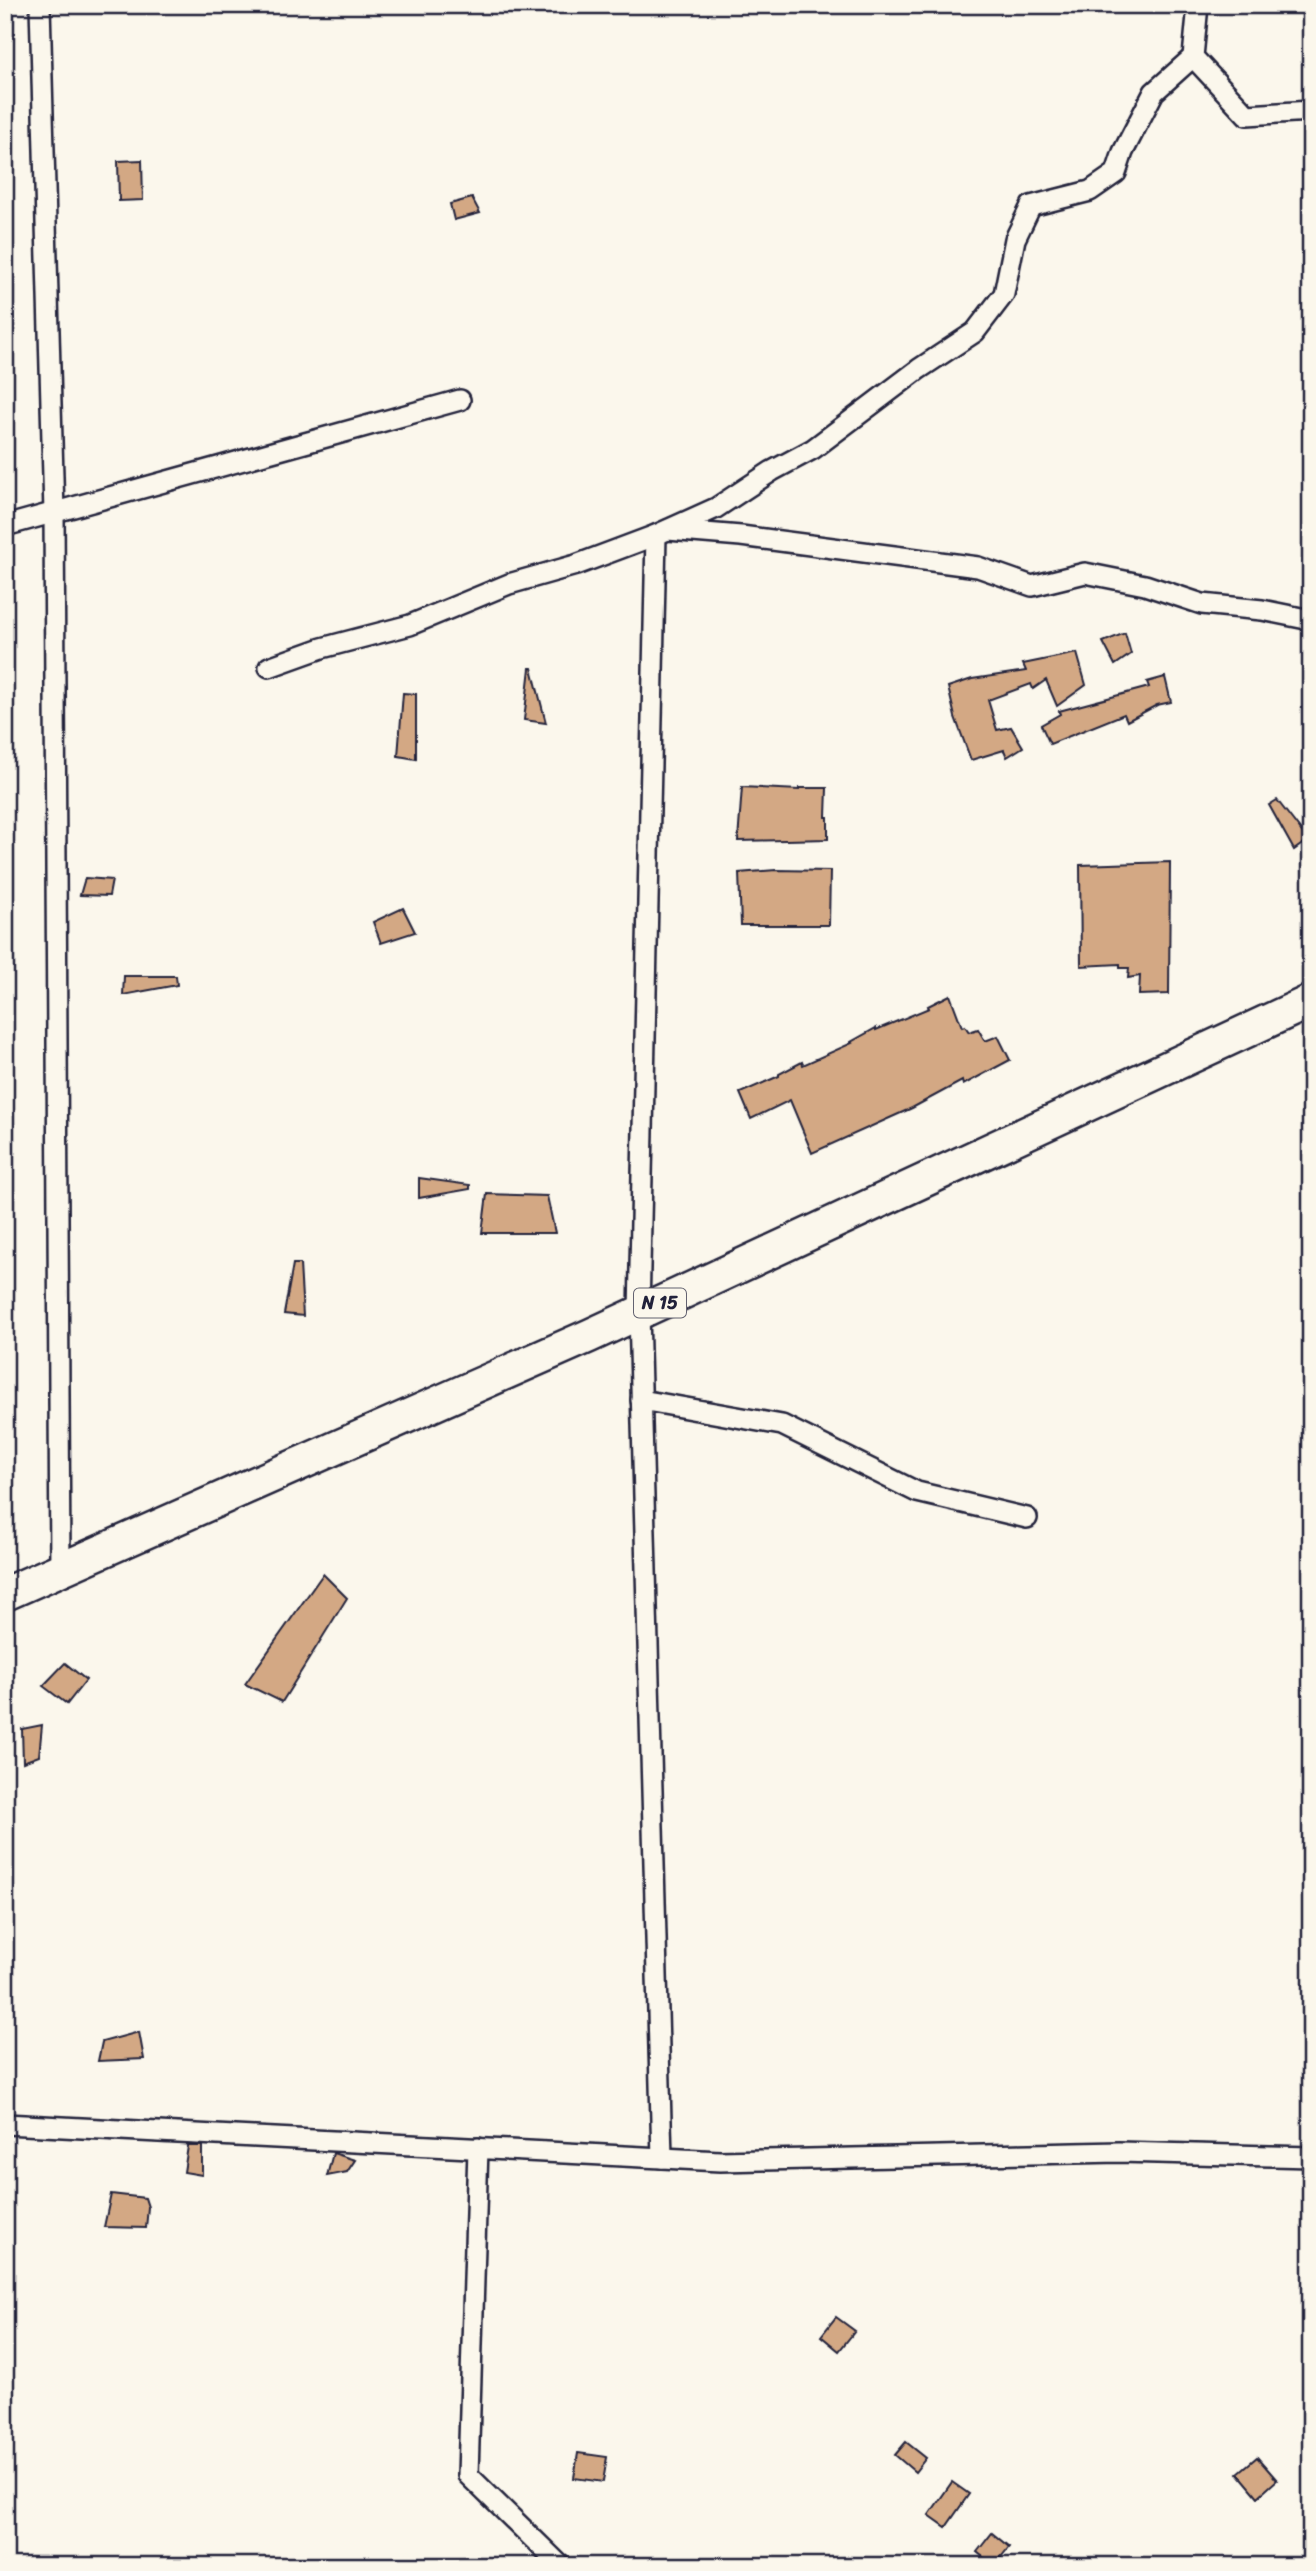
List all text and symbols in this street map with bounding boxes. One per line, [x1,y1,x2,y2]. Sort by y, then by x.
road number: N 15 [634,1288,686,1318]

